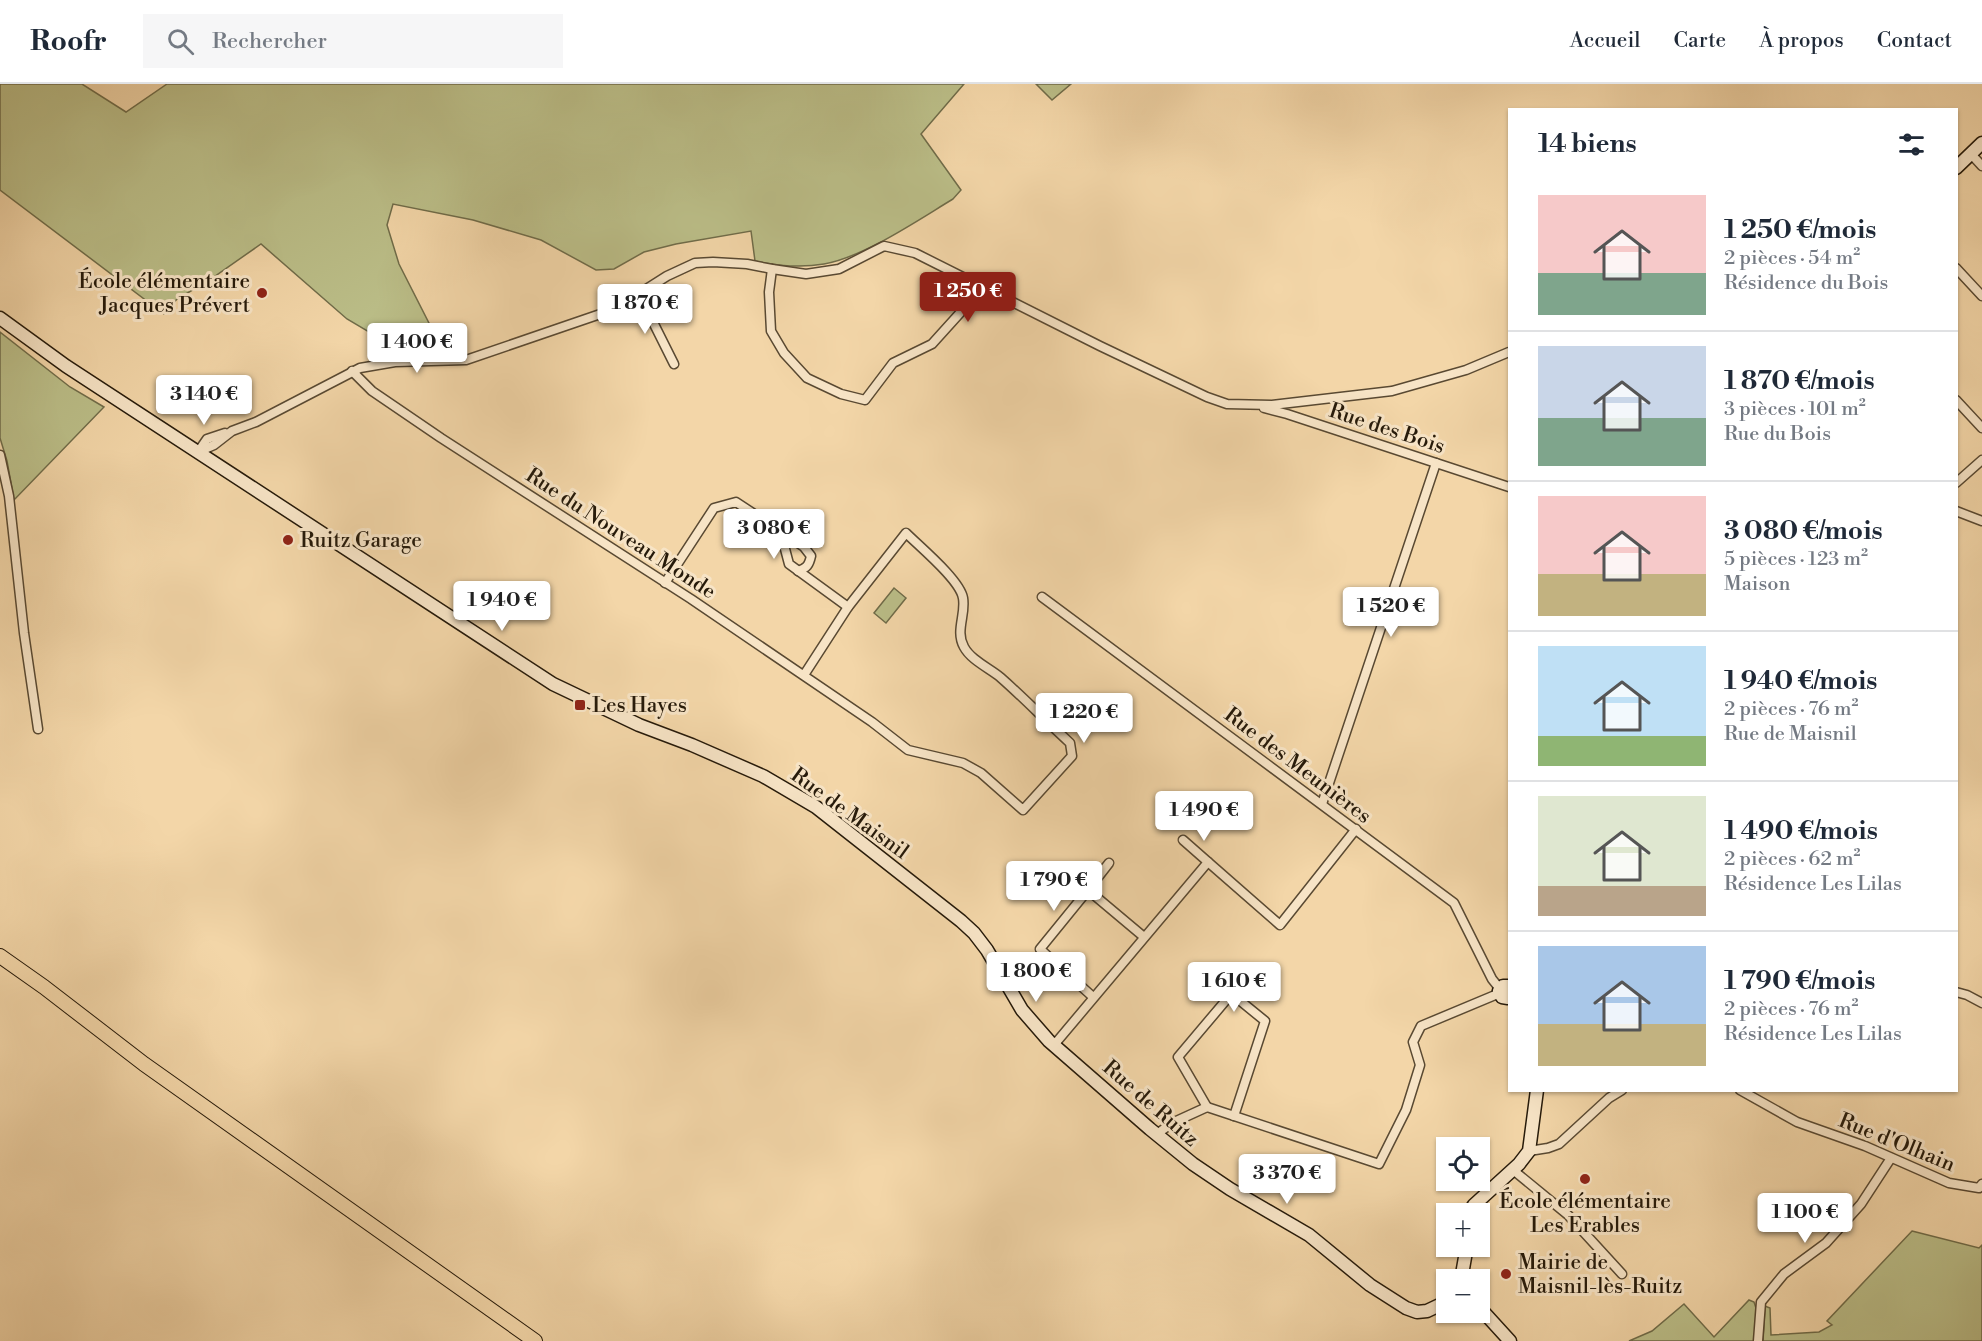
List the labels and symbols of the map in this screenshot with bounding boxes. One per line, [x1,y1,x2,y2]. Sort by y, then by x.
place label: École élémentaire Jacques Prévert [78,267,251,319]
pin: 1 250 € [913,272,1023,323]
pin: 1 870 € [590,284,700,335]
marker: École élémentaire Jacques Prévert [255,286,269,300]
pin: 1 400 € [362,323,472,374]
pin: 3 140 € [149,375,259,426]
street label: Rue des Bois [1326,398,1448,460]
street label: Rue du Nouveau Monde [520,463,721,605]
pin: 3 080 € [719,509,829,560]
place label: Ruitz Garage [300,528,422,554]
marker: Ruitz Garage [281,533,295,547]
pin: 1 940 € [447,581,557,632]
pin: 1 520 € [1336,587,1446,638]
place label: Les Hayes [592,693,687,719]
pin: 1 220 € [1029,693,1139,744]
marker: Les Hayes [573,698,587,712]
street label: Rue des Meunières [1219,702,1376,830]
street label: Rue de Maisnil [785,762,913,865]
pin: 1 490 € [1149,791,1259,842]
pin: 1 790 € [999,861,1109,912]
pin: 1 800 € [981,952,1091,1003]
pin: 1 610 € [1179,962,1289,1013]
street label: Rue de Ruitz [1097,1055,1204,1153]
street label: Rue d'Olhain [1835,1108,1959,1178]
pin: 3 370 € [1232,1154,1342,1205]
marker: École élémentaire Les Erables [1578,1172,1592,1186]
place label: École élémentaire Les Erables [1499,1187,1671,1239]
pin: 1 100 € [1750,1193,1860,1244]
place label: Mairie de Maisnil-lès-Ruitz [1518,1250,1682,1300]
marker: Mairie de Maisnil-lès-Ruitz [1499,1267,1513,1281]

